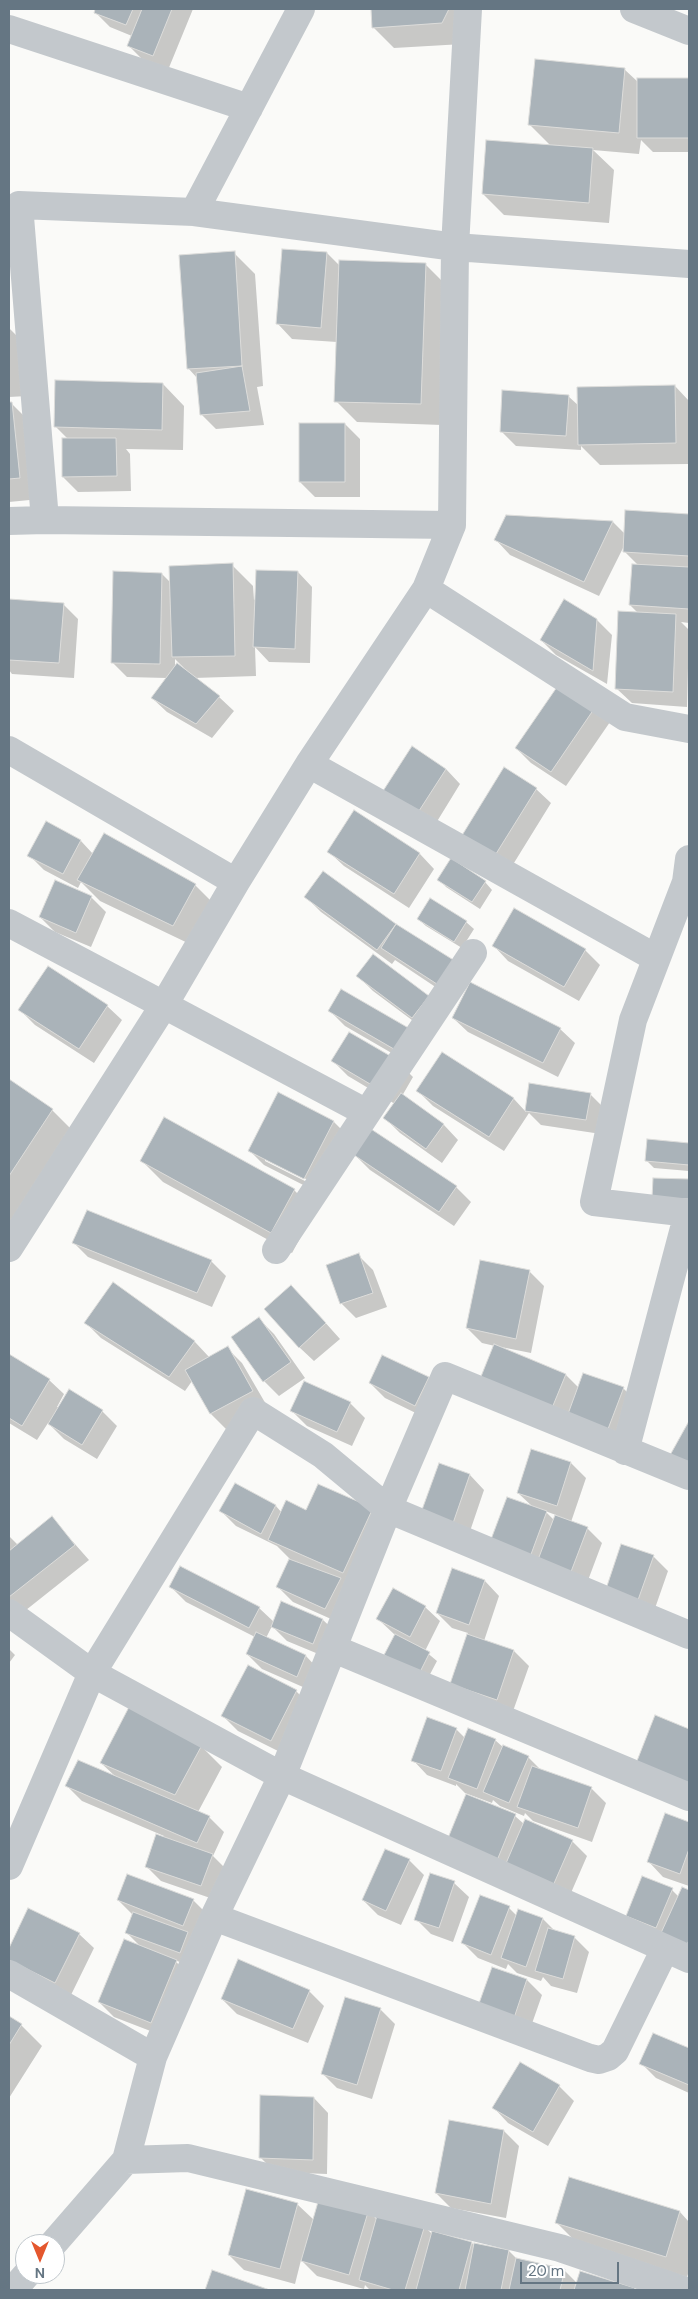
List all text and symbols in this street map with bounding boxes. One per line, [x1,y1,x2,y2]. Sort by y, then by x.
north arrow [15,2234,65,2284]
scale bar [523,2252,622,2284]
text: 20 m [528,2261,564,2281]
text: N [35,2264,45,2282]

